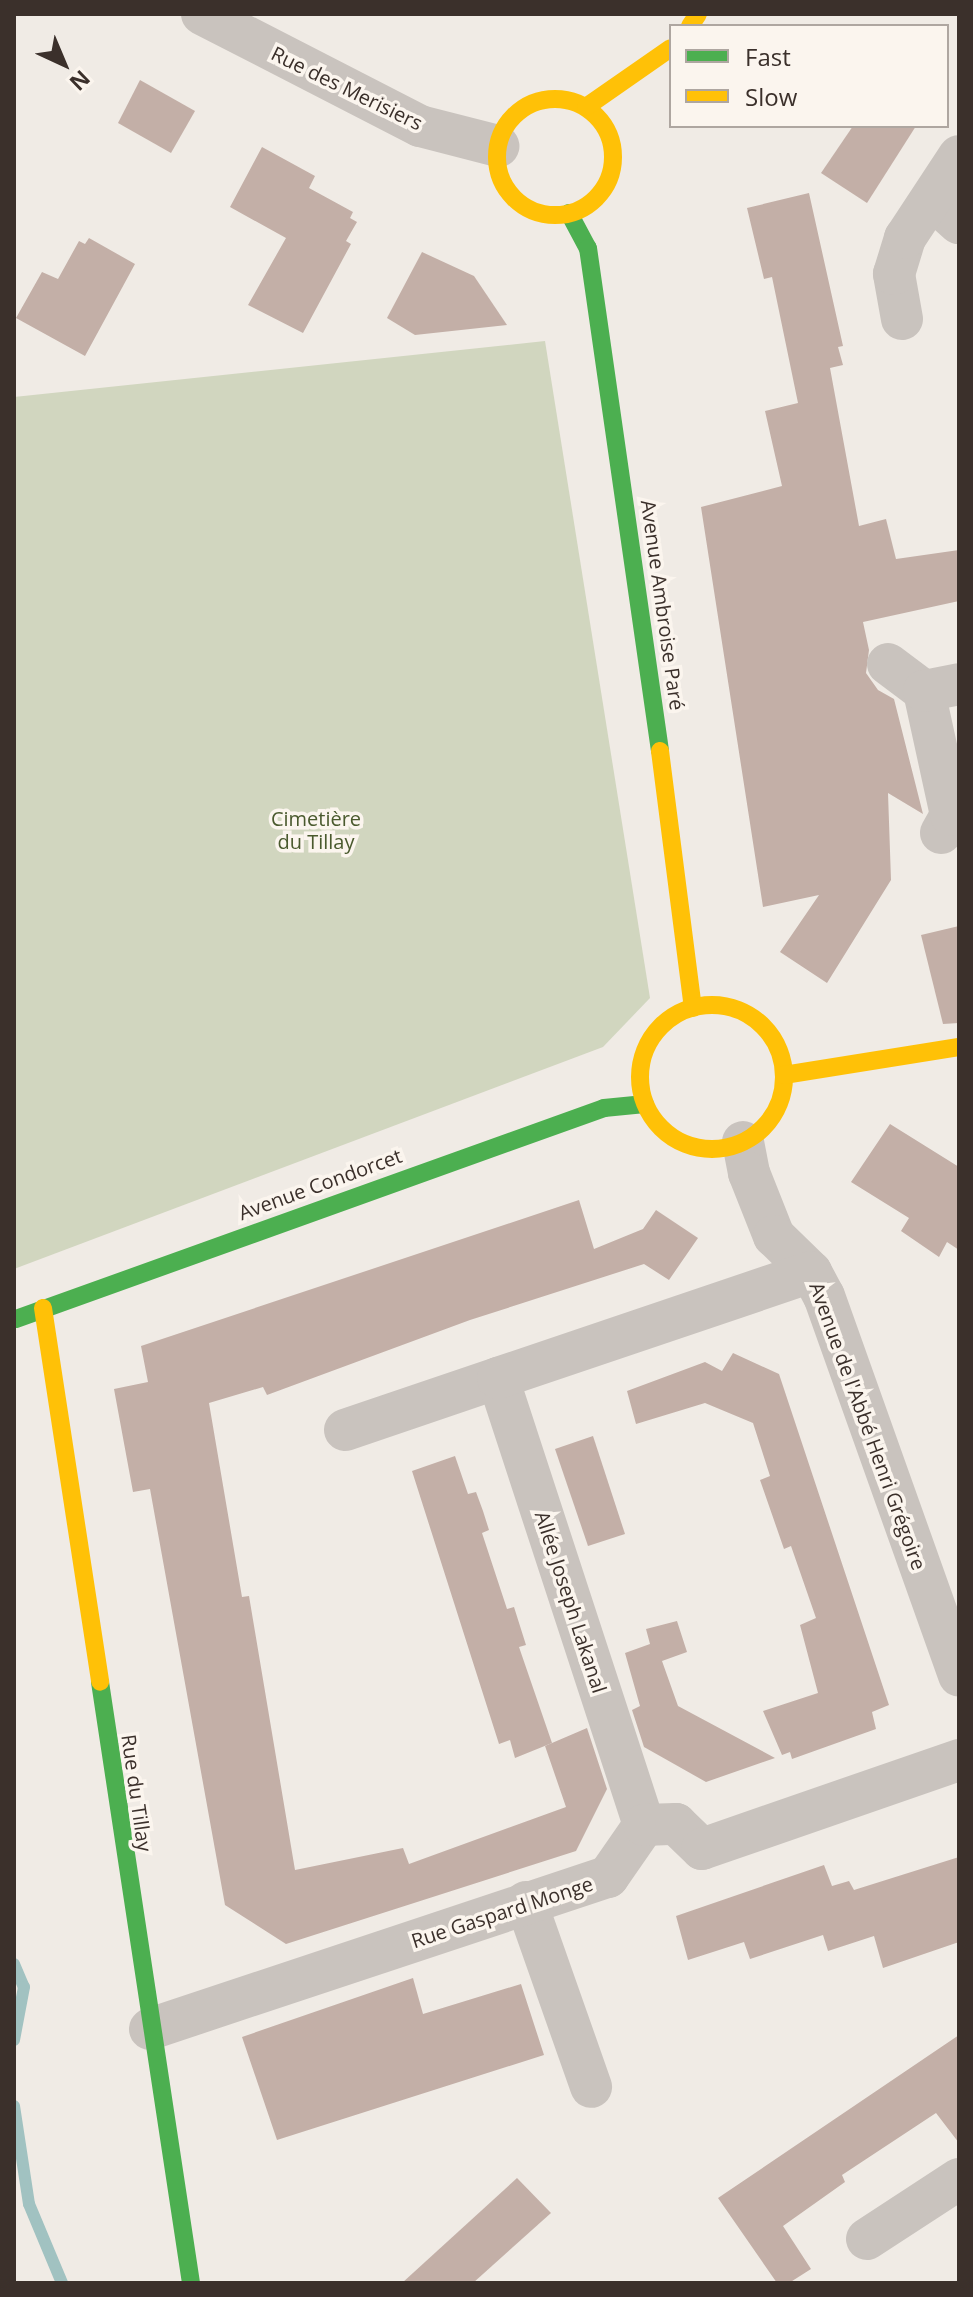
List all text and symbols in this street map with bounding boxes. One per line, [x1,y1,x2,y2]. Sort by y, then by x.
north arrow [24,24,104,104]
legend [669,24,949,128]
text: Fast [745,40,791,73]
street label: Rue des Merisiers [268,41,426,135]
text: N [64,64,98,98]
text: Slow [745,80,797,113]
street label: Avenue Ambroise Paré [636,498,690,712]
park label: Cimetière du Tillay [271,806,361,853]
street label: Avenue Condorcet [235,1143,405,1225]
street label: Avenue de l'Abbé Henri Grégoire [805,1279,931,1573]
street label: Allée Joseph Lakanal [530,1508,612,1696]
street label: Rue du Tillay [117,1733,157,1853]
street label: Rue Gaspard Monge [408,1871,596,1953]

